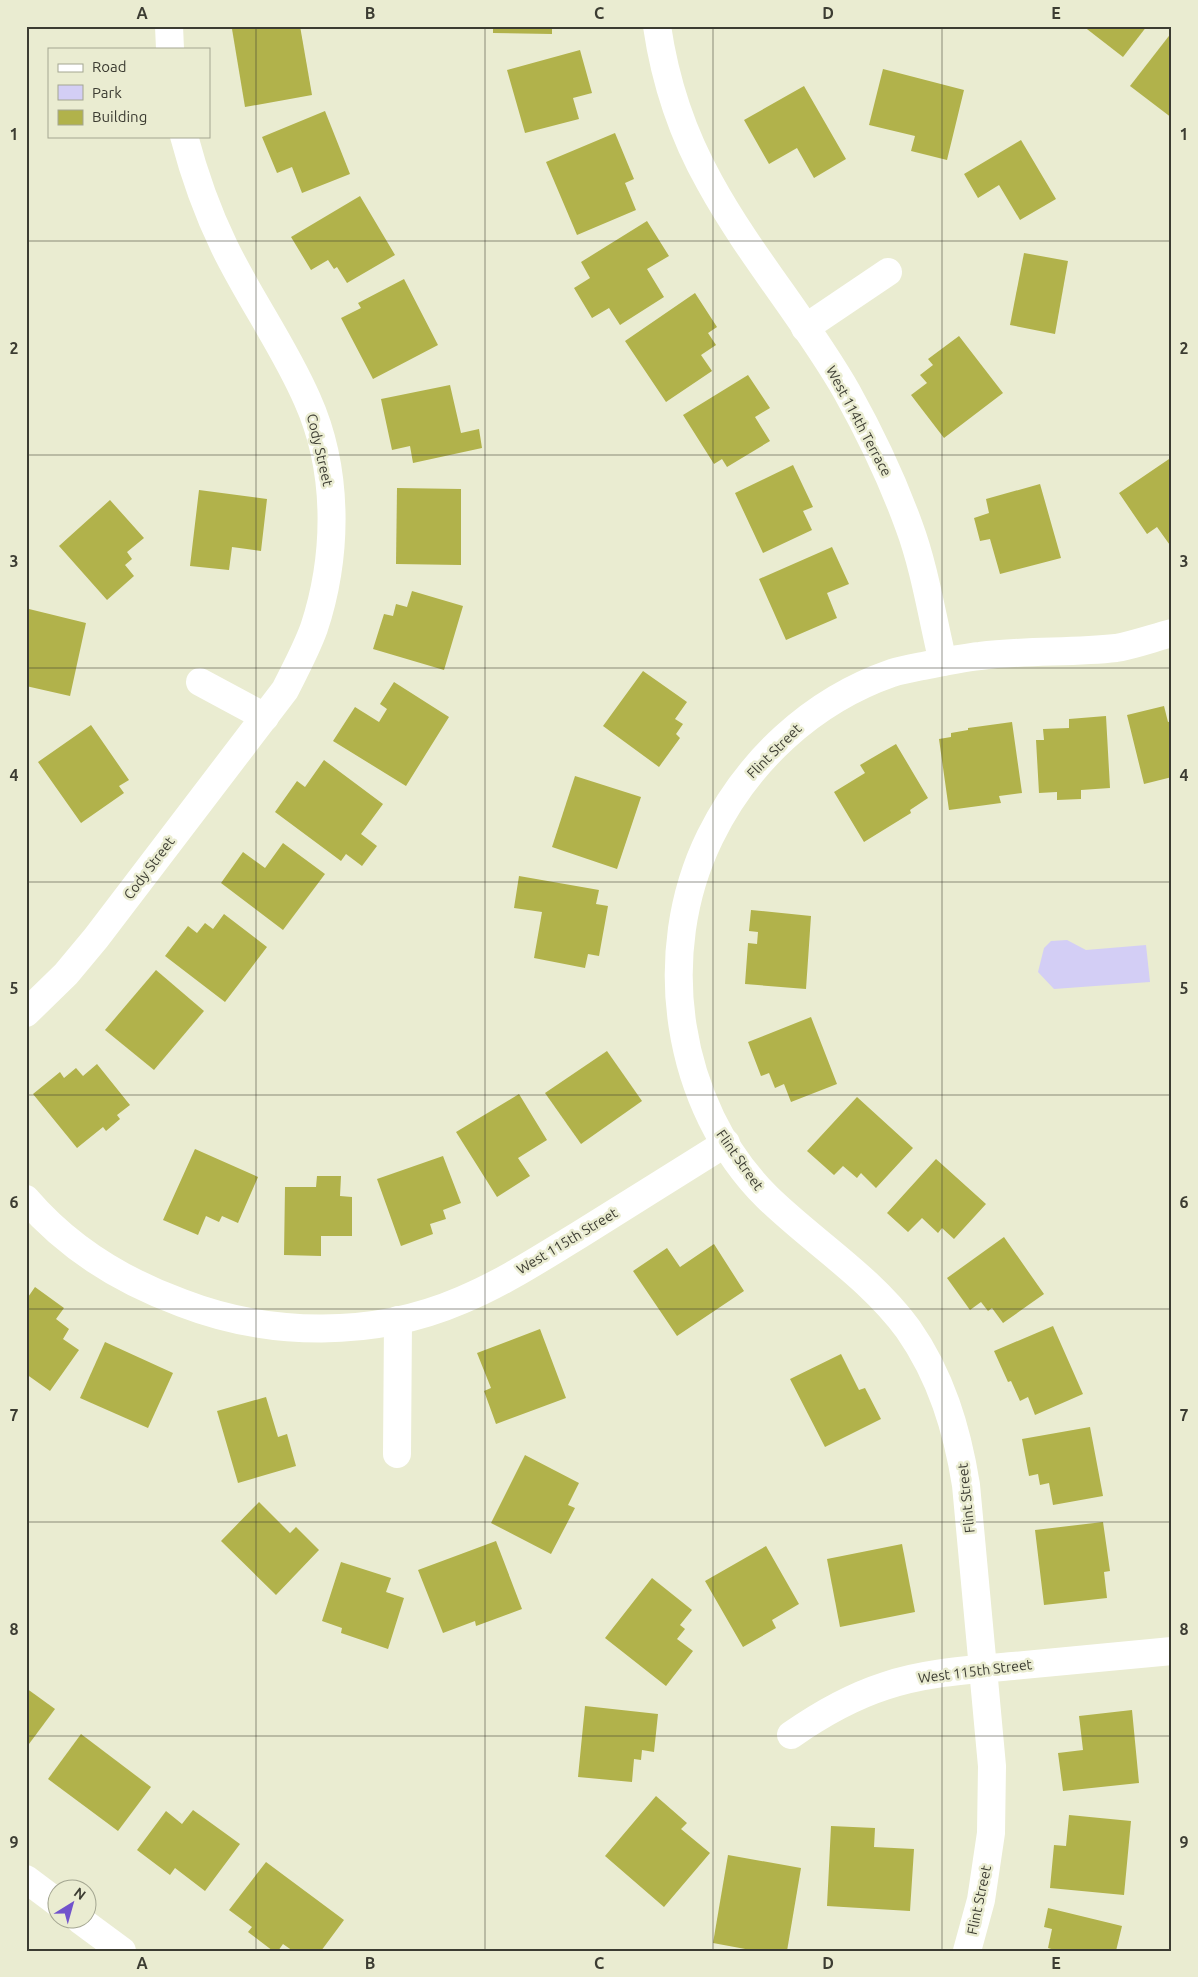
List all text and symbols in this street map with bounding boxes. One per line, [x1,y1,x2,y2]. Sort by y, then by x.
text: A [136,4,148,22]
text: B [365,4,375,22]
text: C [594,4,604,22]
text: D [822,4,834,22]
text: E [1051,4,1061,22]
legend [48,48,210,138]
text: Road [92,58,127,75]
text: Park [92,84,122,101]
text: Building [92,108,147,125]
text: 1 [9,125,19,143]
text: 1 [1179,125,1189,143]
text: 2 [9,339,19,357]
text: 2 [1179,339,1189,357]
street label: West 114th Terrace [823,363,895,479]
street label: Cody Street [304,412,336,488]
text: 3 [9,552,19,570]
text: 3 [1179,552,1189,570]
street label: Flint Street [744,720,805,781]
text: 4 [9,766,19,784]
text: 4 [1179,766,1189,784]
street label: Cody Street [120,833,178,902]
text: 5 [9,979,19,997]
text: 5 [1179,979,1189,997]
street label: Flint Street [713,1127,767,1194]
text: 6 [9,1193,19,1211]
text: 6 [1179,1193,1189,1211]
street label: West 115th Street [514,1204,621,1277]
text: 7 [9,1406,19,1424]
text: 7 [1179,1406,1189,1424]
street label: Flint Street [954,1462,978,1534]
text: 8 [9,1620,19,1638]
text: 8 [1179,1620,1189,1638]
street label: West 115th Street [917,1656,1033,1686]
text: 9 [9,1833,19,1851]
text: 9 [1179,1833,1189,1851]
street label: Flint Street [964,1864,994,1936]
north arrow [48,1880,98,1930]
text: N [71,1884,89,1903]
text: A [136,1954,148,1972]
text: B [365,1954,375,1972]
text: C [594,1954,604,1972]
text: D [822,1954,834,1972]
text: E [1051,1954,1061,1972]

